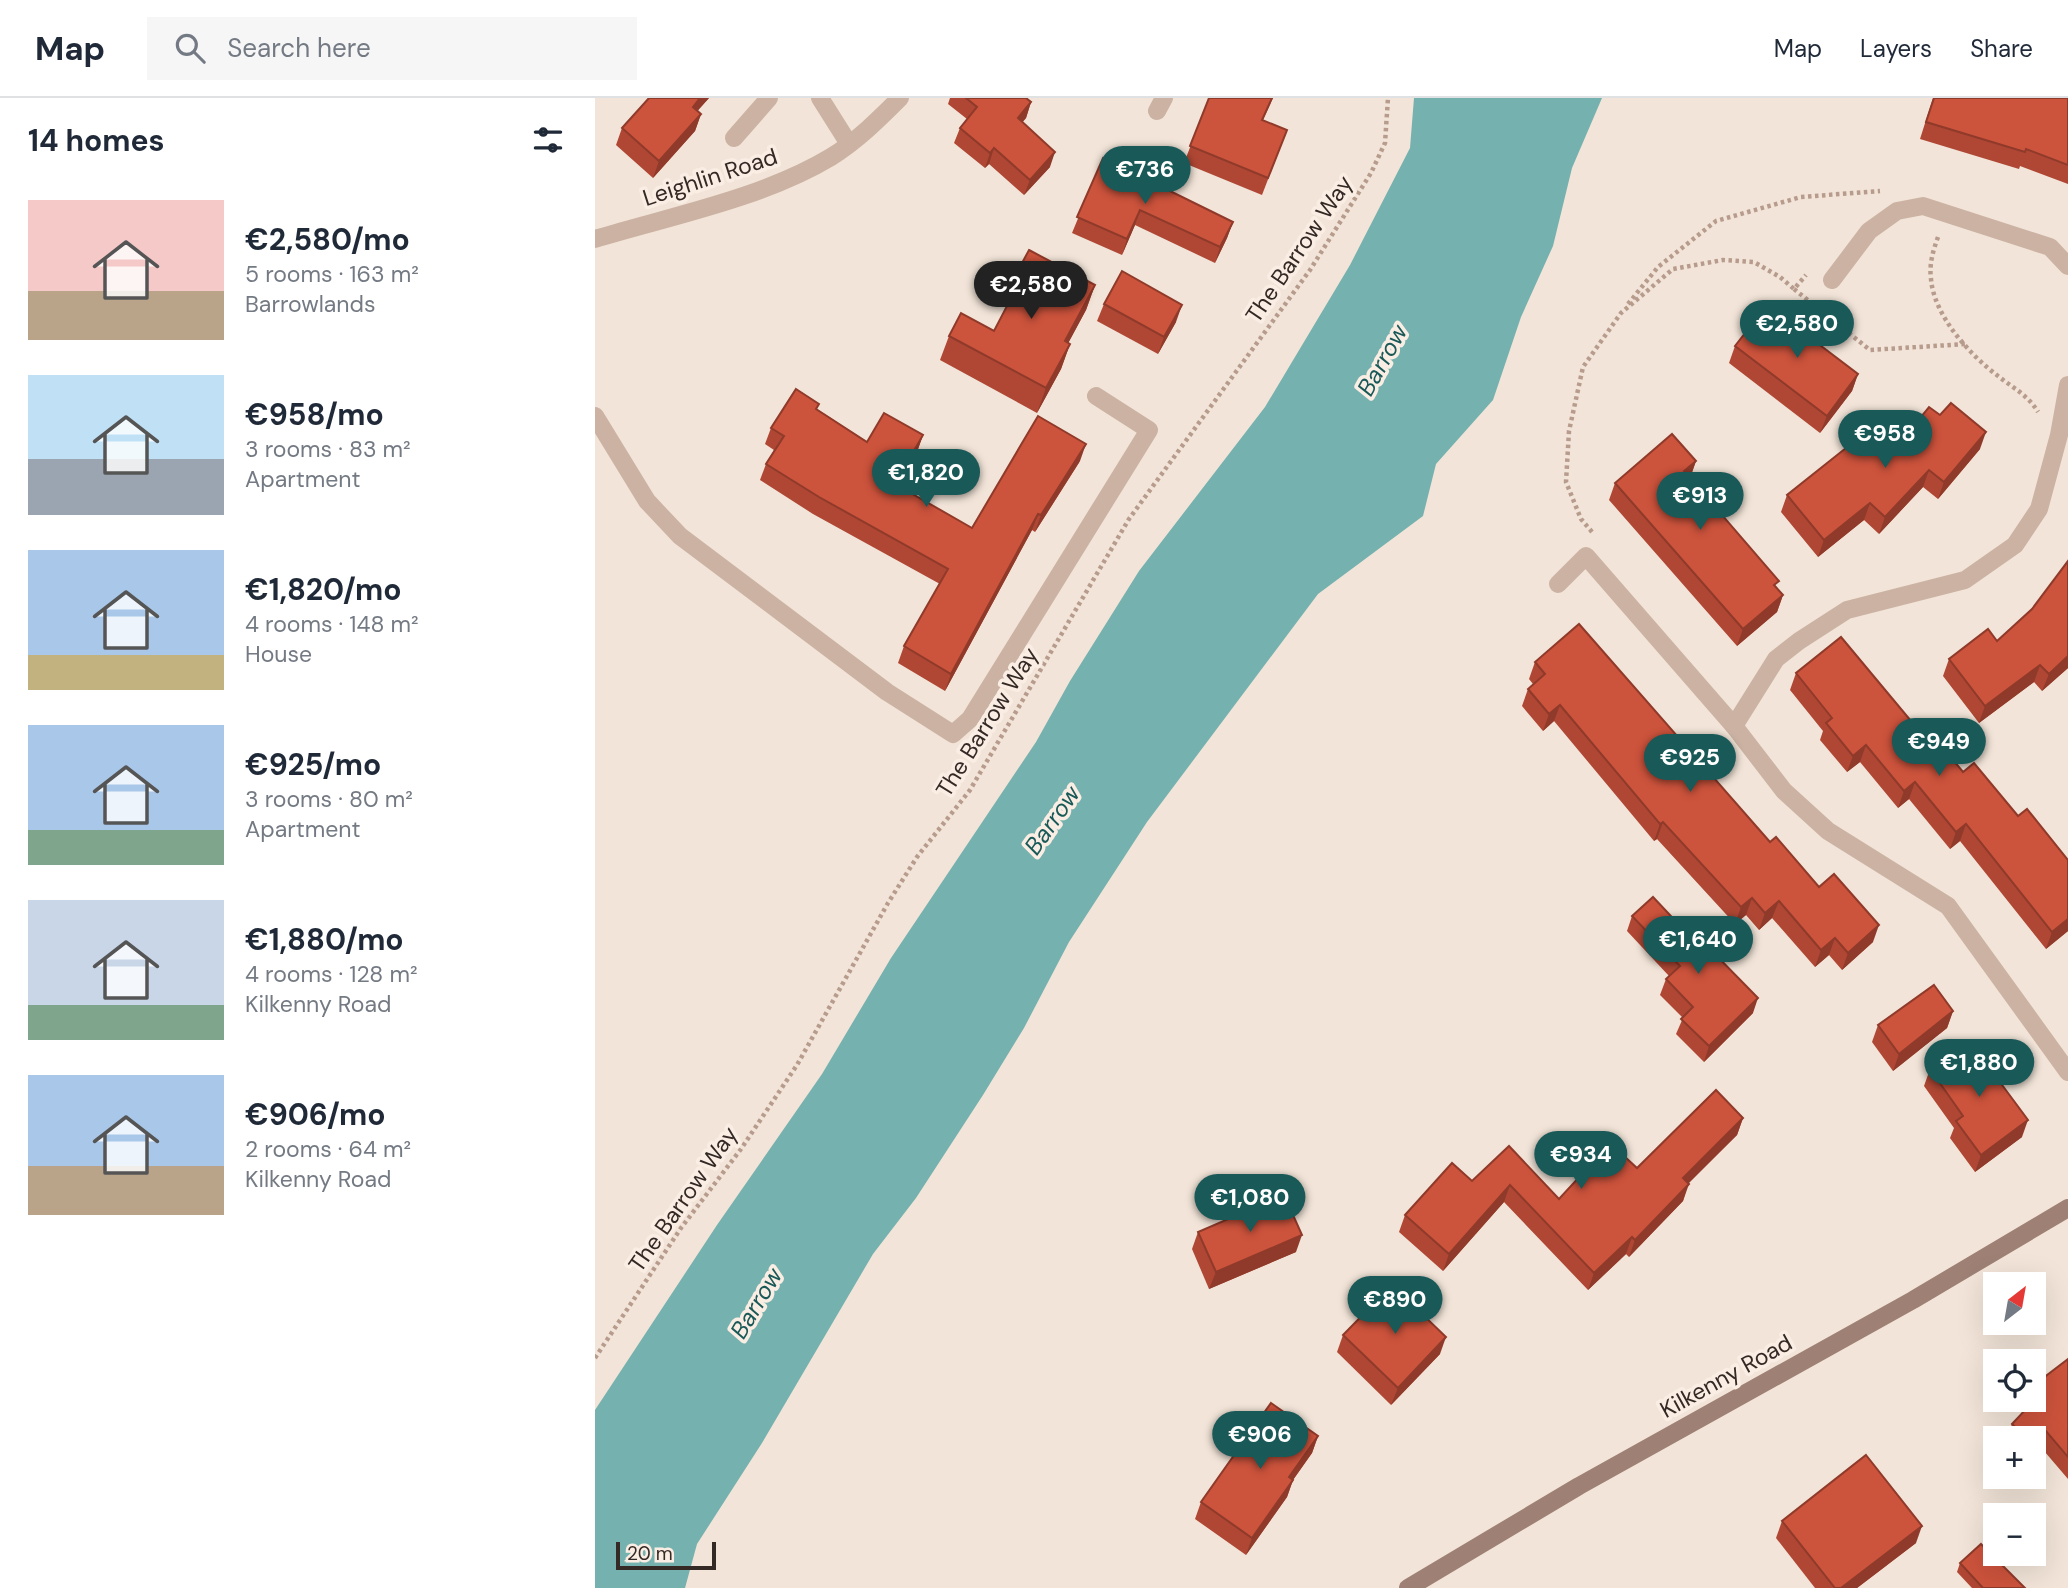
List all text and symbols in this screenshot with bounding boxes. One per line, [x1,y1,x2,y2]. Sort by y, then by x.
search box [147,17,637,80]
text: Map [35,27,105,70]
icon: search [171,29,209,67]
text: Search here [227,31,371,65]
text: Map [1774,33,1822,64]
text: Layers [1860,33,1932,64]
text: Share [1970,33,2033,64]
text: 14 homes [28,121,165,160]
icon: filters [529,121,567,159]
street label: Leighlin Road [639,141,781,213]
pin: €736 [1104,146,1186,206]
text: €736 [1116,154,1174,184]
street label: The Barrow Way [1239,169,1359,328]
text: €2,580/mo [245,220,410,259]
icon: home [84,228,168,312]
text: 5 rooms · 163 m² [245,259,419,289]
pin: €2,580 [974,262,1088,321]
text: €2,580 [990,269,1072,299]
text: Barrowlands [245,289,376,319]
pin: €2,580 [1740,300,1854,360]
text: €2,580 [1756,308,1838,338]
water label: Barrow [1350,318,1415,401]
text: €958/mo [245,395,384,434]
icon: home [84,403,168,487]
pin: €958 [1844,410,1926,470]
text: €958 [1854,418,1916,448]
text: 3 rooms · 83 m² [245,434,411,464]
pin: €1,820 [869,450,983,509]
text: €1,820 [888,457,964,487]
text: Apartment [245,464,360,494]
pin: €913 [1659,472,1741,532]
text: €913 [1673,480,1727,510]
text: €1,820/mo [245,570,402,609]
icon: home [84,578,168,662]
text: 4 rooms · 148 m² [245,609,419,639]
text: House [245,639,312,669]
street label: The Barrow Way [929,641,1045,803]
pin: €949 [1898,718,1980,778]
text: €949 [1908,726,1970,756]
pin: €925 [1649,734,1731,794]
text: €925 [1660,742,1720,772]
text: €925/mo [245,745,381,784]
icon: home [84,753,168,837]
water label: Barrow [1017,779,1087,860]
text: 3 rooms · 80 m² [245,784,413,814]
text: Apartment [245,814,360,844]
pin: €1,640 [1641,916,1755,976]
text: €1,880/mo [245,920,404,959]
text: €1,640 [1659,924,1737,954]
icon: home [84,928,168,1012]
text: 4 rooms · 128 m² [245,959,417,989]
text: Kilkenny Road [245,989,391,1019]
pin: €1,880 [1922,1040,2036,1099]
text: €1,880 [1940,1047,2018,1077]
text: €906/mo [245,1095,386,1134]
icon: home [84,1103,168,1187]
street label: The Barrow Way [622,1120,745,1278]
pin: €934 [1540,1132,1622,1191]
text: 2 rooms · 64 m² [245,1134,411,1164]
text: €934 [1550,1139,1612,1169]
text: Kilkenny Road [245,1164,391,1194]
pin: €1,080 [1193,1174,1307,1234]
text: €1,080 [1210,1182,1290,1212]
water label: Barrow [723,1261,790,1344]
north arrow [1983,1272,2046,1335]
map controls [1983,1272,2046,1566]
pin: €890 [1354,1276,1436,1336]
text: €890 [1364,1284,1426,1314]
street label: Kilkenny Road [1655,1327,1797,1425]
button: locate [1983,1349,2046,1412]
pin: €906 [1219,1412,1301,1471]
text: €906 [1228,1419,1292,1449]
button: + [1983,1426,2046,1489]
button: − [1983,1503,2046,1566]
scale bar [616,1539,716,1571]
text: 20 m [627,1541,673,1566]

